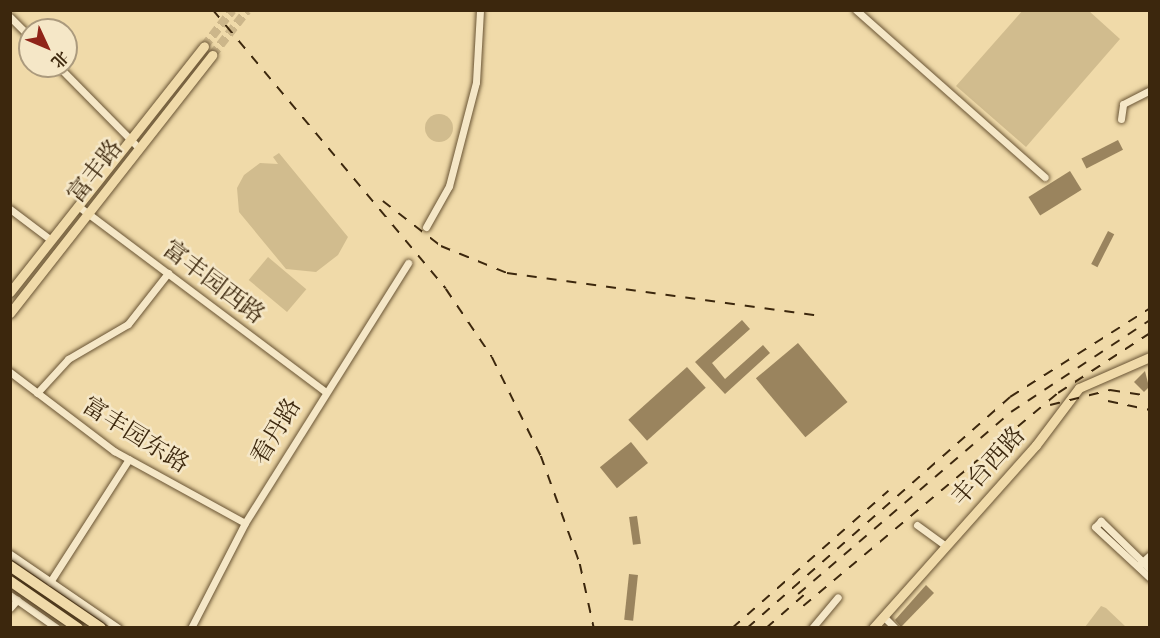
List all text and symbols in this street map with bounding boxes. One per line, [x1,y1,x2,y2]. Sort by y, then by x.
north arrow [18,18,78,78]
text: 北 [47,46,72,72]
street label: 富丰路 [62,135,130,209]
street label: 富丰园西路 [156,235,270,331]
street label: 富丰园东路 [76,392,194,480]
street label: 看丹路 [246,394,308,470]
street label: 丰台西路 [946,422,1032,512]

